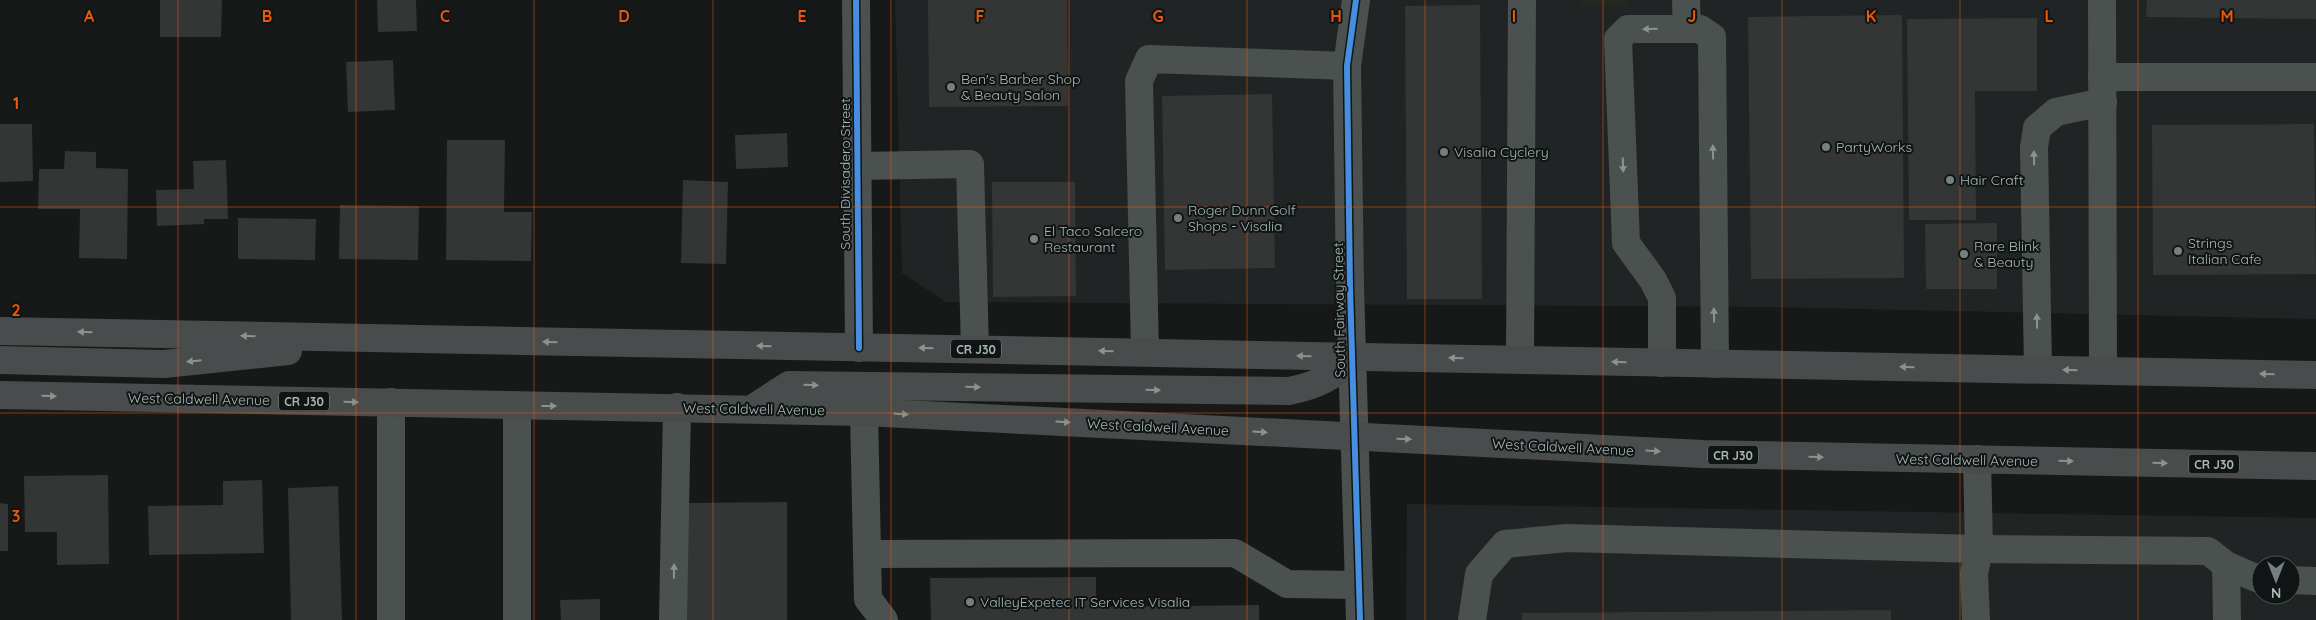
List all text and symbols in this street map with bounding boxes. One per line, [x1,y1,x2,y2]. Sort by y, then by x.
text: A [84,6,95,26]
text: B [262,6,272,26]
text: C [440,6,450,26]
text: D [618,6,630,26]
text: E [797,6,807,26]
text: F [976,6,985,26]
text: G [1152,6,1164,26]
text: H [1330,6,1342,26]
text: I [1512,6,1516,26]
text: J [1688,6,1696,26]
text: K [1866,6,1876,26]
text: L [2045,6,2054,26]
text: M [2220,6,2234,26]
one-way arrow [1642,25,1658,33]
place label: Ben's Barber Shop & Beauty Salon [961,70,1081,104]
marker: Ben's Barber Shop & Beauty Salon [945,81,957,93]
text: 1 [13,93,19,113]
street label: South Divisadero Street [836,98,854,250]
place label: PartyWorks [1836,138,1912,156]
marker: PartyWorks [1820,141,1832,153]
place label: Visalia Cyclery [1454,143,1549,161]
one-way arrow [1709,144,1717,160]
marker: Visalia Cyclery [1438,146,1450,158]
one-way arrow [2030,150,2038,166]
one-way arrow [1619,158,1627,174]
place label: Hair Craft [1960,171,2024,189]
marker: Hair Craft [1944,174,1956,186]
place label: Roger Dunn Golf Shops - Visalia [1188,201,1296,235]
marker: Roger Dunn Golf Shops - Visalia [1172,212,1184,224]
place label: El Taco Salcero Restaurant [1044,222,1142,256]
marker: El Taco Salcero Restaurant [1028,233,1040,245]
place label: Strings Italian Cafe [2188,234,2261,268]
place label: Rare Blink & Beauty [1974,237,2040,271]
street label: South Fairway Street [1329,242,1349,378]
marker: Strings Italian Cafe [2172,245,2184,257]
marker: Rare Blink & Beauty [1958,248,1970,260]
text: 2 [11,300,21,320]
one-way arrow [1710,307,1718,323]
one-way arrow [2033,312,2041,328]
one-way arrow [77,328,93,336]
one-way arrow [240,331,256,339]
one-way arrow [542,338,558,346]
road number: CR J30 [951,339,1001,358]
one-way arrow [755,342,771,350]
one-way arrow [918,344,934,352]
one-way arrow [1098,347,1114,355]
one-way arrow [1295,351,1311,359]
one-way arrow [1448,353,1464,361]
one-way arrow [186,357,202,365]
one-way arrow [1611,357,1627,365]
one-way arrow [1899,363,1915,371]
one-way arrow [2062,366,2078,374]
one-way arrow [2259,370,2275,378]
one-way arrow [803,381,819,389]
one-way arrow [966,384,982,392]
one-way arrow [1146,386,1162,394]
street label: West Caldwell Avenue [128,389,270,409]
one-way arrow [41,392,57,400]
road number: CR J30 [279,392,329,411]
one-way arrow [343,398,359,406]
street label: West Caldwell Avenue [683,399,825,419]
one-way arrow [541,402,557,410]
one-way arrow [893,410,909,418]
street label: West Caldwell Avenue [1087,414,1230,440]
one-way arrow [1055,418,1071,426]
one-way arrow [1252,428,1268,436]
street label: West Caldwell Avenue [1492,434,1635,460]
one-way arrow [1396,435,1412,443]
road number: CR J30 [1708,446,1758,464]
one-way arrow [1646,448,1662,456]
street label: West Caldwell Avenue [1896,450,2038,470]
one-way arrow [1808,453,1824,461]
road number: CR J30 [2189,454,2239,474]
one-way arrow [2058,458,2074,466]
one-way arrow [2153,460,2169,468]
text: 3 [12,506,20,526]
north arrow [2251,555,2301,605]
one-way arrow [670,563,678,579]
text: N [2271,584,2281,602]
place label: ValleyExpetec IT Services Visalia [980,593,1190,611]
marker: ValleyExpetec IT Services Visalia [964,596,976,608]

